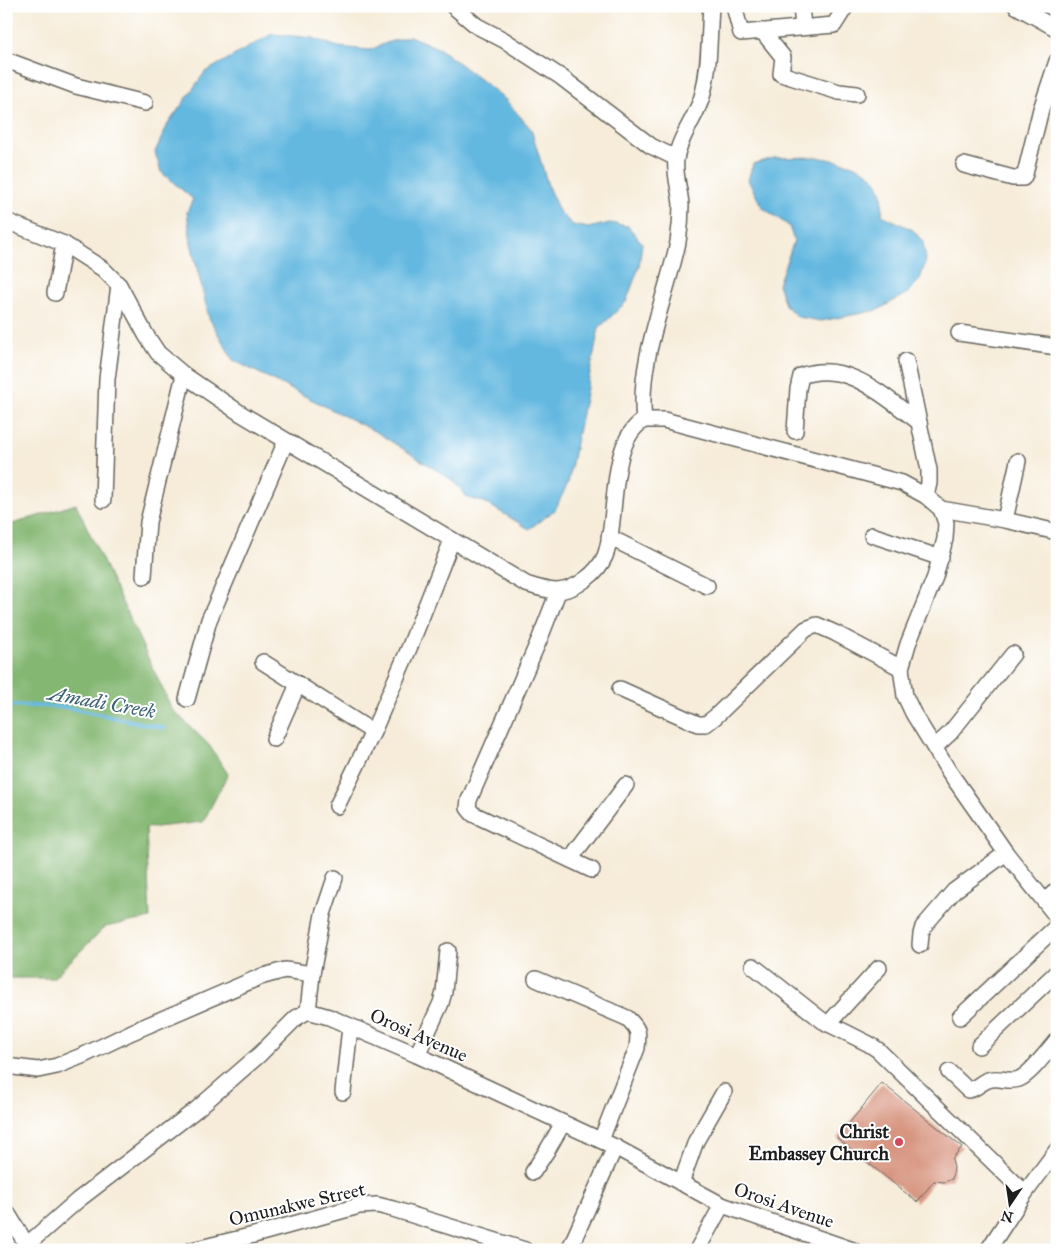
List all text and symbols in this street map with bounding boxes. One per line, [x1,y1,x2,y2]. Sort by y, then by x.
water label: Amadi Creek [45,680,158,723]
street label: Orosi Avenue [367,1003,471,1067]
place label: Christ Embassey Church [748,1120,889,1166]
marker: Christ Embassey Church [893,1136,905,1148]
street label: Omunakwe Street [227,1177,368,1231]
street label: Orosi Avenue [731,1177,837,1233]
north arrow [986,1178,1036,1228]
text: N [999,1207,1015,1226]

